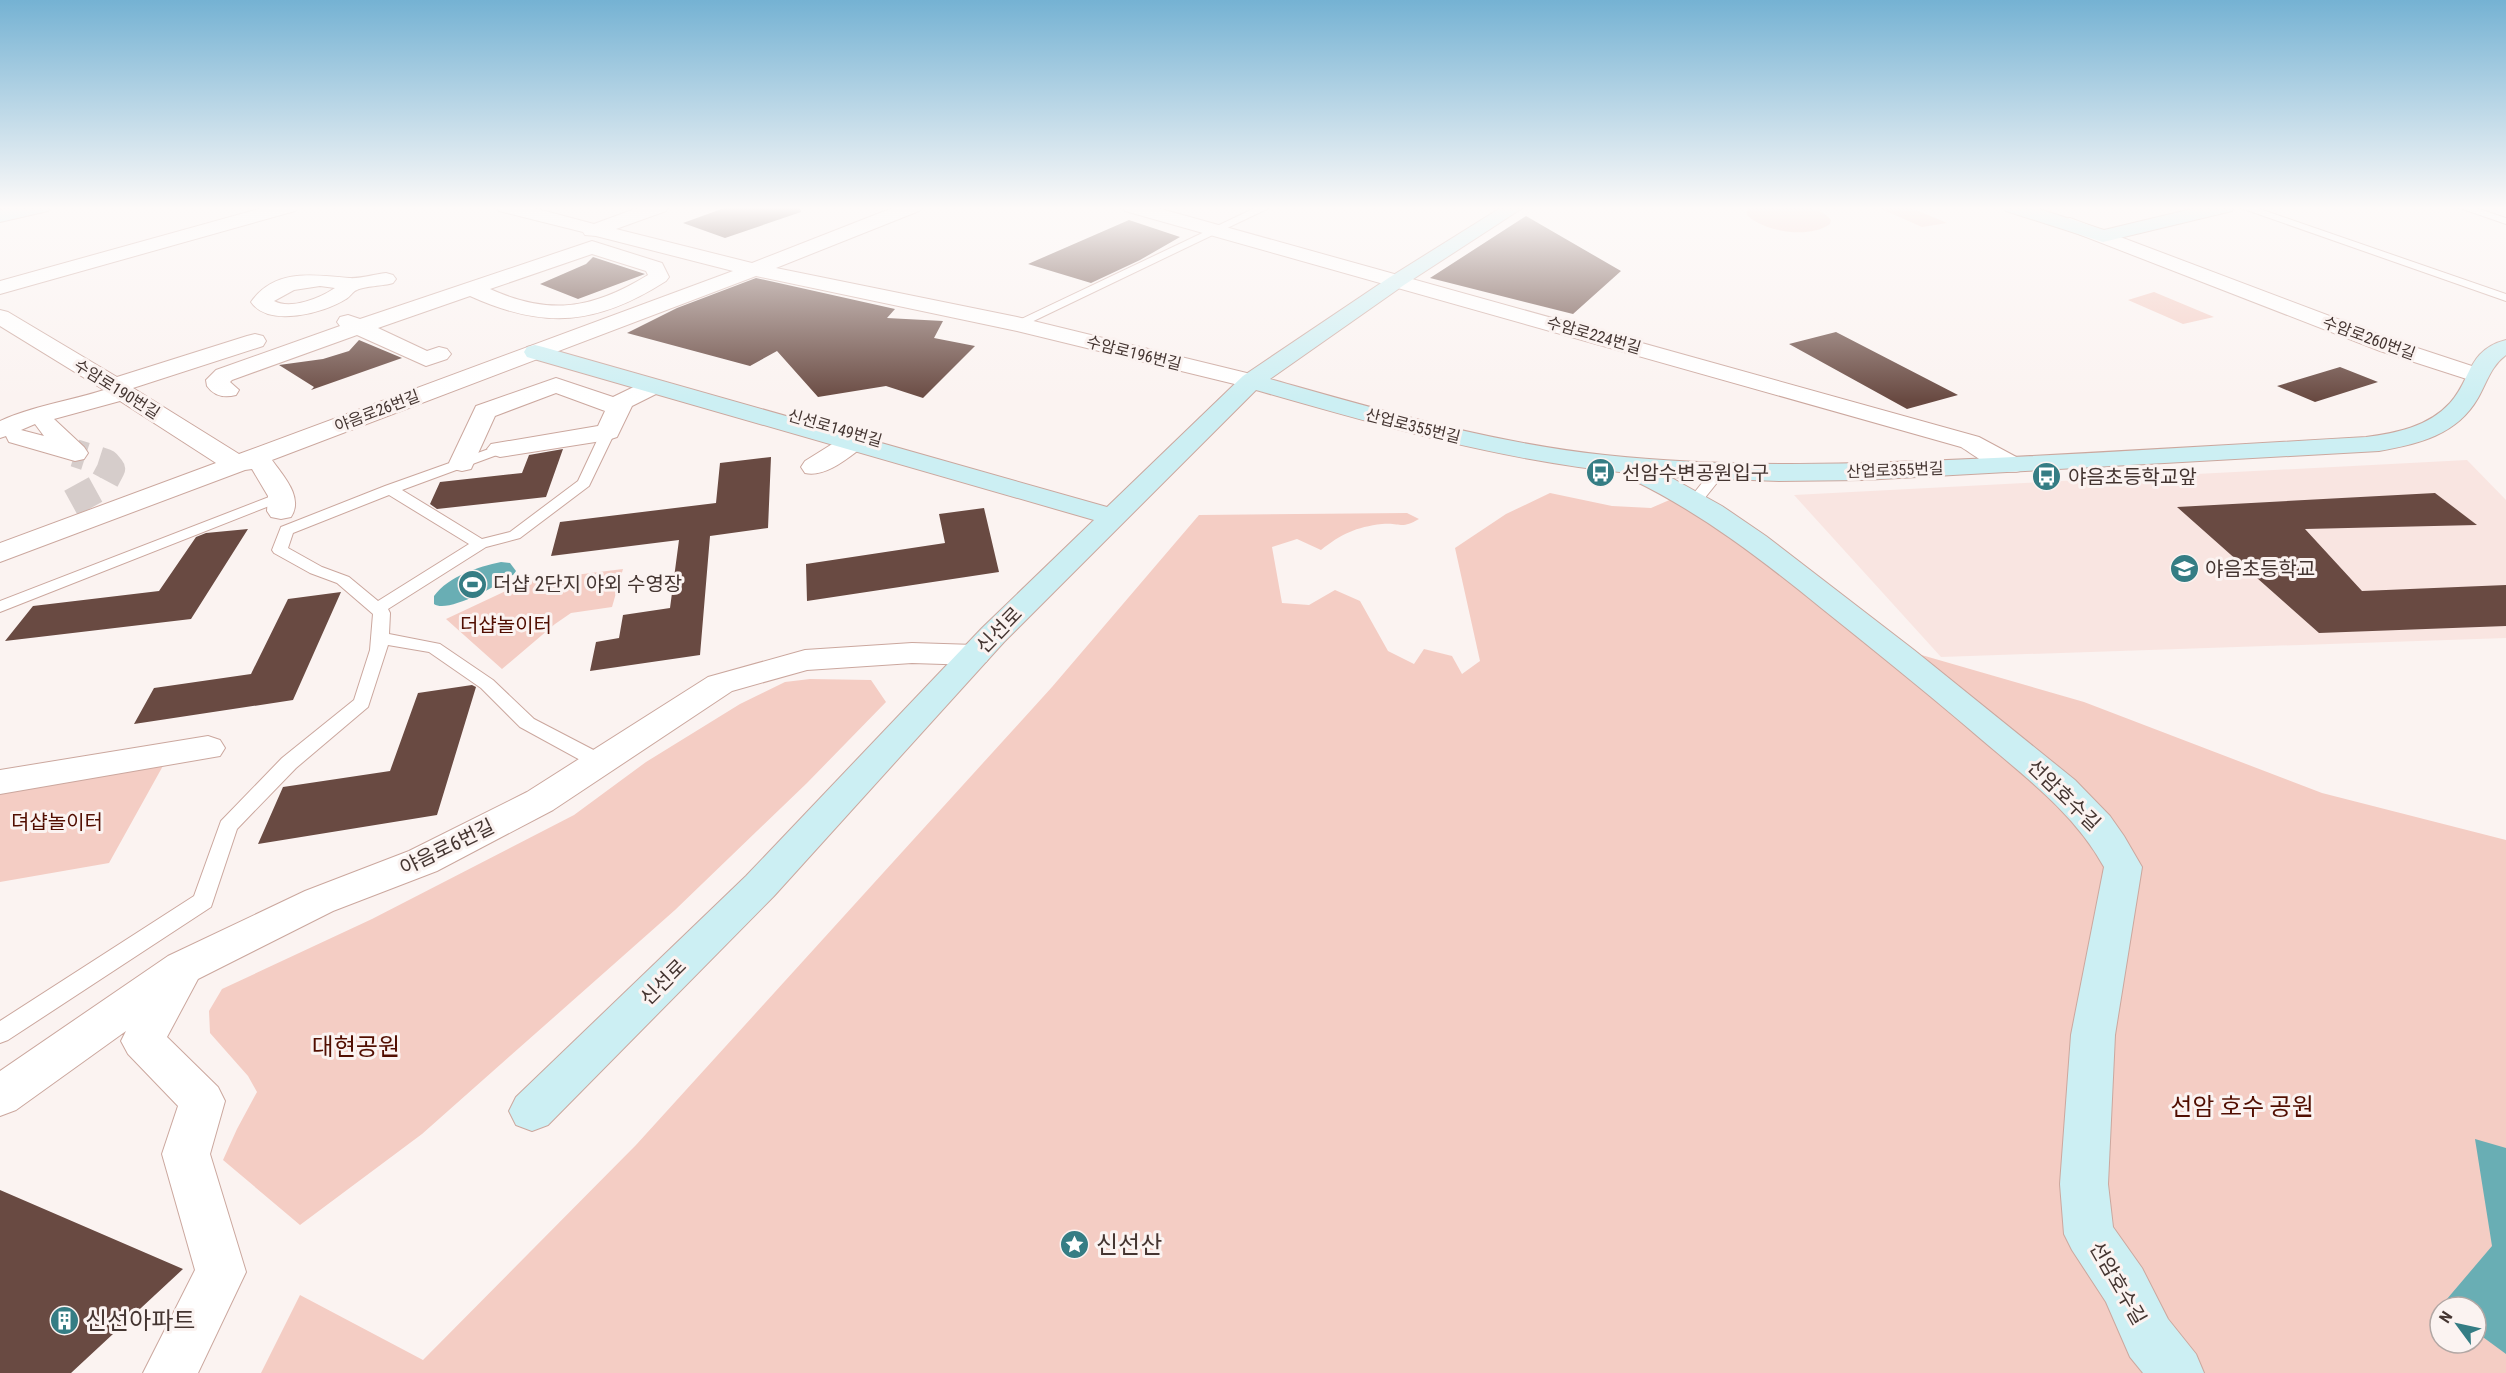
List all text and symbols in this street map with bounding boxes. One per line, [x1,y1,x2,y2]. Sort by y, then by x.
street label: 수암로224번길 [1545,312,1643,358]
street label: 수암로260번길 [2320,312,2418,364]
street label: 수암로196번길 [1084,332,1184,374]
street label: 수암로190번길 [71,355,163,423]
street label: 야음로26번길 [332,386,422,436]
street label: 신선로149번길 [786,405,884,451]
street label: 산업로355번길 [1363,405,1463,447]
bus stop icon: 선암수변공원입구 [1585,457,1617,489]
street label: 산업로355번길 [1846,459,1944,481]
place label: 선암수변공원입구 [1622,461,1769,485]
bus stop icon: 야음초등학교앞 [2031,461,2063,493]
place label: 야음초등학교앞 [2068,465,2197,489]
school or university icon: 야음초등학교 [2168,553,2200,585]
place label: 야음초등학교 [2205,557,2315,581]
sports icon: 더샵 2단지 야외 수영장 [456,568,488,600]
place label: 더샵 2단지 야외 수영장 [493,572,682,596]
street label: 신선로 [971,602,1027,658]
park label: 더샵놀이터 [460,613,552,637]
street label: 선암호수길 [2023,754,2105,836]
park label: 뎌샵놀이터 [11,810,103,834]
street label: 야음로6번길 [396,814,498,880]
street label: 신선로 [635,954,691,1010]
park label: 대현공원 [312,1033,400,1061]
park label: 선암 호수 공원 [2170,1093,2314,1121]
place icon: 신선산 [1059,1229,1091,1261]
place label: 신선산 [1096,1231,1162,1259]
street label: 선암호수길 [2085,1237,2151,1329]
north arrow [2428,1295,2488,1355]
building icon: 신선아파트 [48,1305,80,1337]
place label: 신선아파트 [85,1307,195,1335]
text: N [2435,1308,2456,1326]

